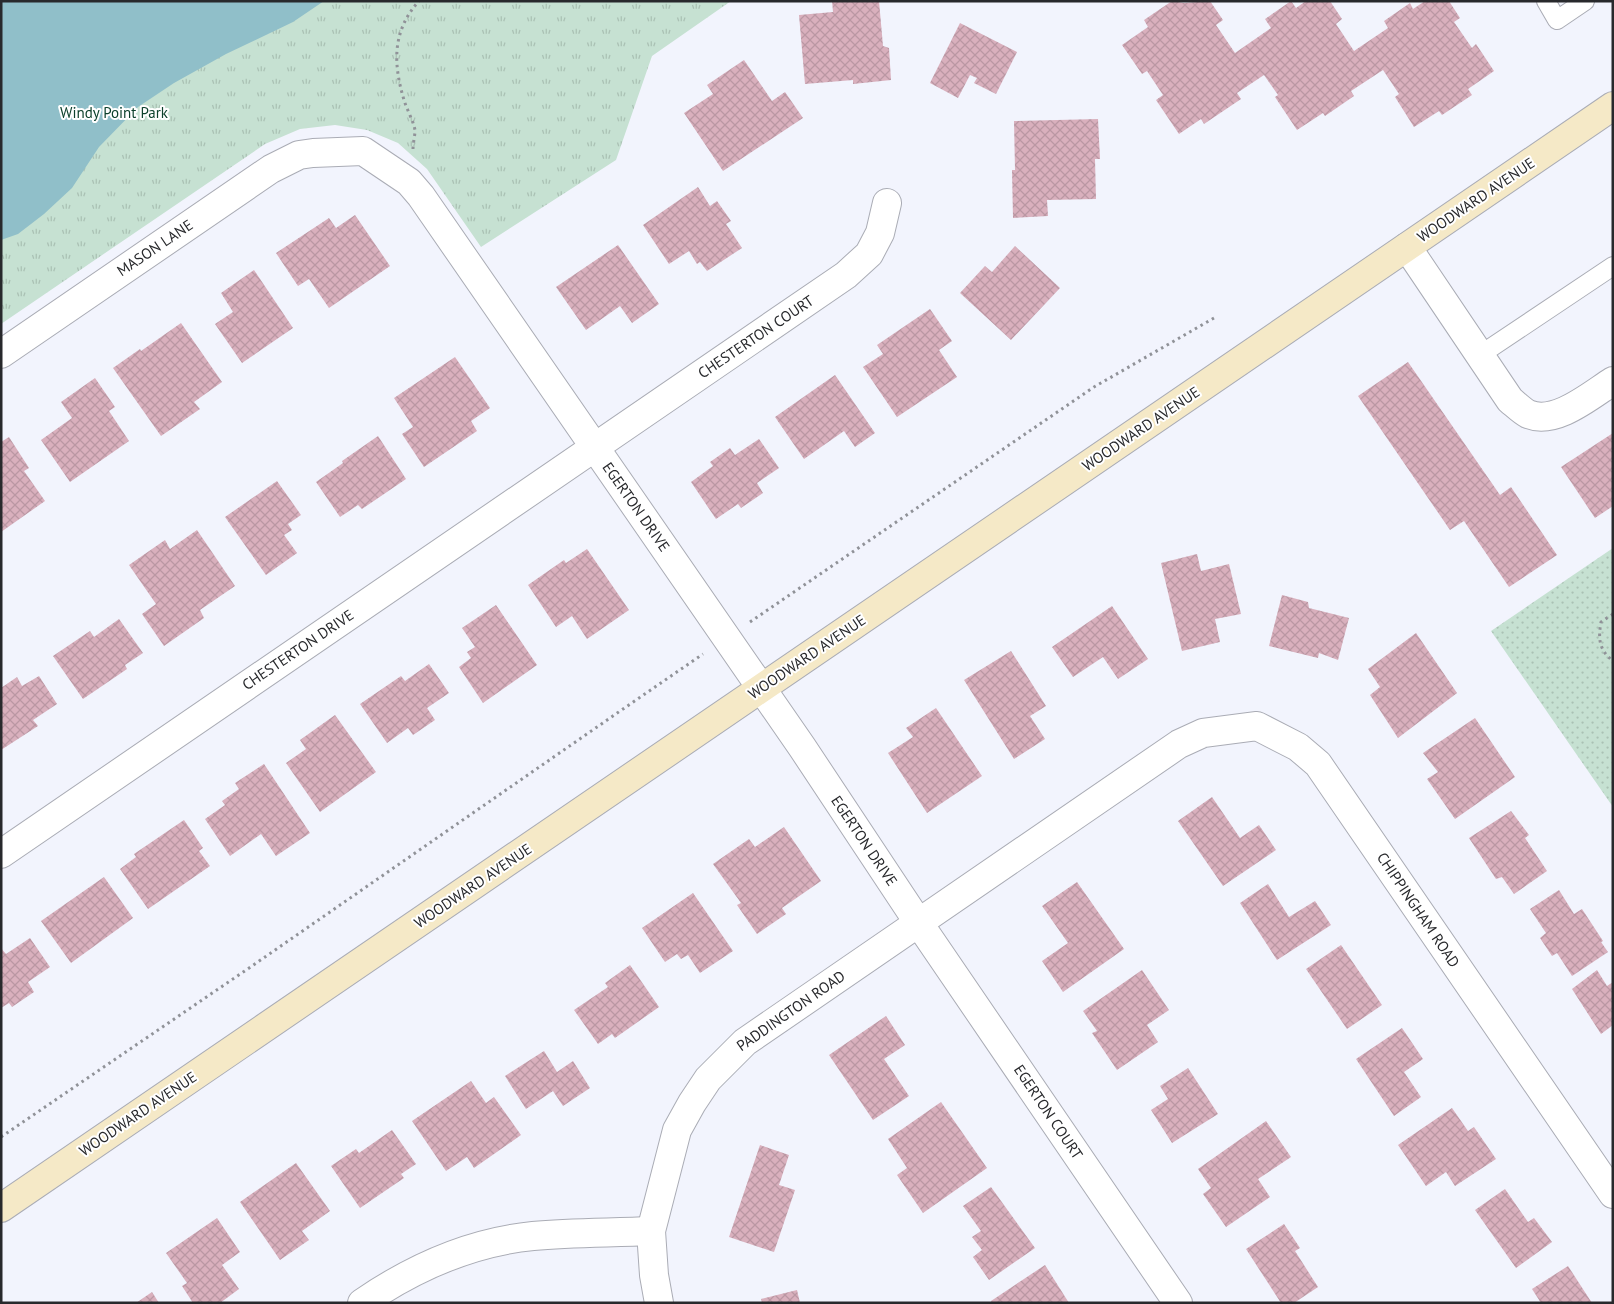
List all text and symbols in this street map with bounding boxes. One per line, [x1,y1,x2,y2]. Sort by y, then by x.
park label: Windy Point Park [60,103,169,122]
street label: WOODWARD AVENUE [1413,153,1538,246]
street label: MASON LANE [113,215,196,280]
street label: CHESTERTON COURT [694,290,818,382]
street label: WOODWARD AVENUE [1078,382,1203,475]
street label: EGERTON DRIVE [599,458,674,555]
street label: CHESTERTON DRIVE [238,605,357,694]
street label: WOODWARD AVENUE [744,610,869,703]
street label: EGERTON DRIVE [827,792,902,890]
street label: WOODWARD AVENUE [410,839,535,932]
street label: CHIPPINGHAM ROAD [1373,848,1464,971]
street label: PADDINGTON ROAD [733,966,849,1055]
street label: EGERTON COURT [1010,1061,1087,1163]
street label: WOODWARD AVENUE [75,1067,200,1160]

